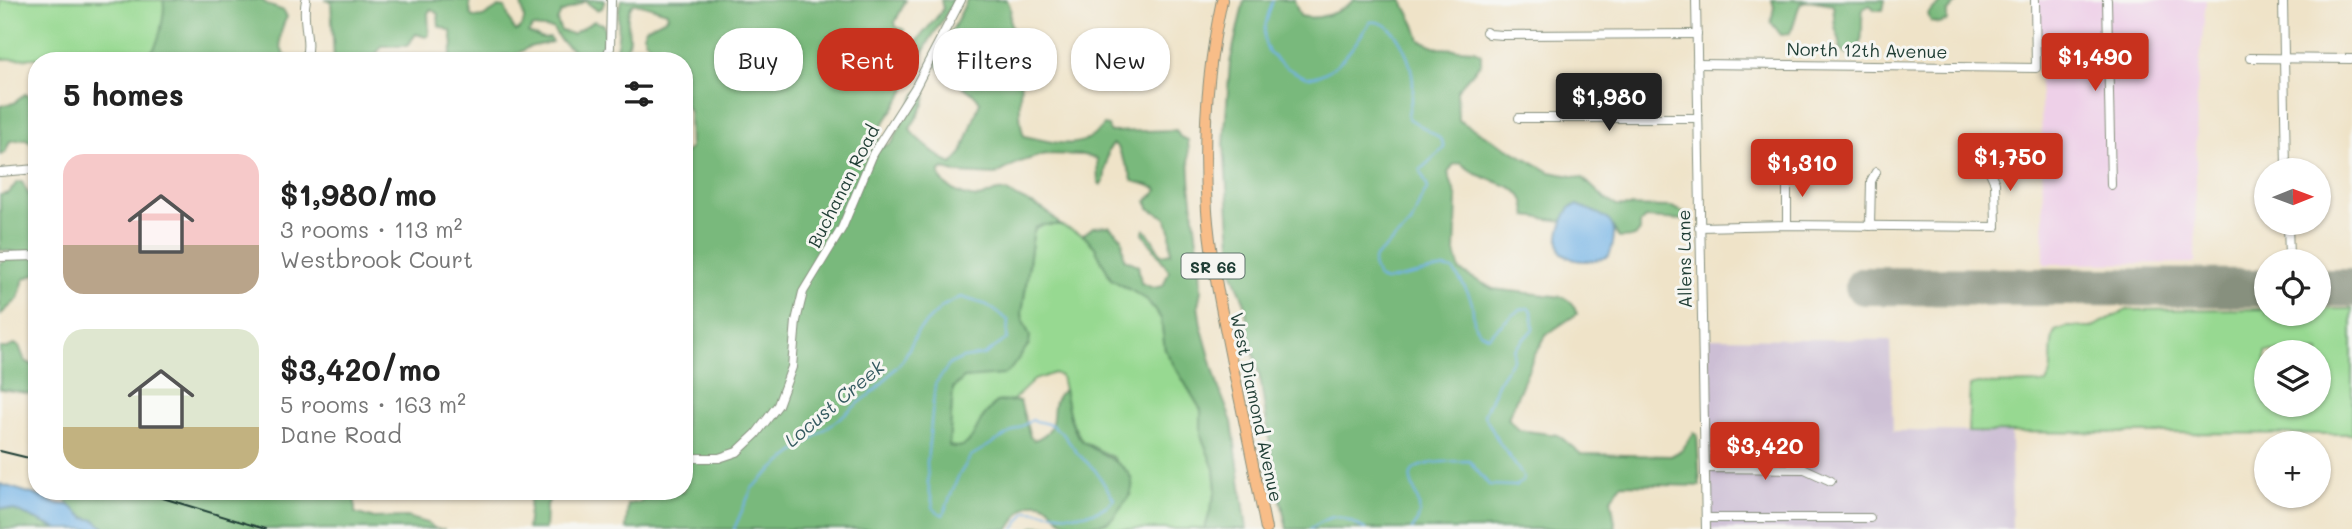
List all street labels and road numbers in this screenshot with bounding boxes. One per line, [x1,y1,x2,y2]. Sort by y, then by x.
street label: North 12th Avenue [1786,37,1948,63]
street label: Buchanan Road [802,121,884,251]
street label: Allens Lane [1671,209,1697,309]
road number: SR 66 [1182,254,1244,278]
street label: West Diamond Avenue [1225,310,1289,504]

